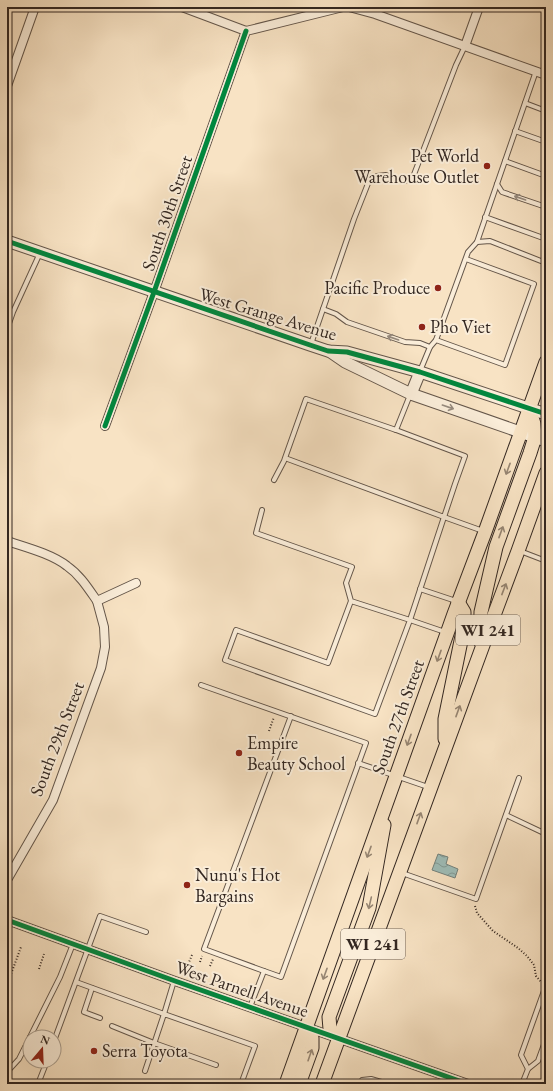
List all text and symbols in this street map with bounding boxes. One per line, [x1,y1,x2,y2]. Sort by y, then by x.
place label: Pet World Warehouse Outlet [354,144,480,188]
street label: South 30th Street [136,152,197,274]
marker: Pet World Warehouse Outlet [482,161,492,171]
one-way arrow [513,194,526,201]
place label: Pacific Produce [324,276,430,299]
street label: West Grange Avenue [197,282,340,345]
marker: Pacific Produce [433,283,443,293]
place label: Pho Viet [430,315,491,338]
marker: Pho Viet [417,322,427,332]
one-way arrow [387,333,399,341]
one-way arrow [441,404,454,411]
one-way arrow [503,462,511,474]
one-way arrow [497,527,505,539]
one-way arrow [500,584,508,596]
road number: WI 241 [456,615,520,645]
one-way arrow [434,650,442,662]
street label: South 27th Street [366,656,429,777]
street label: South 29th Street [24,678,89,799]
one-way arrow [455,706,463,718]
place label: Empire Beauty School [247,731,345,775]
one-way arrow [404,733,412,745]
marker: Empire Beauty School [234,748,244,758]
one-way arrow [416,813,424,825]
one-way arrow [364,846,372,858]
place label: Nunu's Hot Bargains [195,863,280,907]
marker: Nunu's Hot Bargains [182,880,192,890]
one-way arrow [365,896,373,909]
road number: WI 241 [341,929,405,959]
street label: West Parnell Avenue [172,955,312,1022]
one-way arrow [321,968,328,981]
north arrow [22,1029,62,1069]
text: N [39,1031,52,1048]
place label: Serra Toyota [102,1039,189,1062]
marker: Serra Toyota [89,1046,99,1056]
one-way arrow [306,1050,314,1062]

